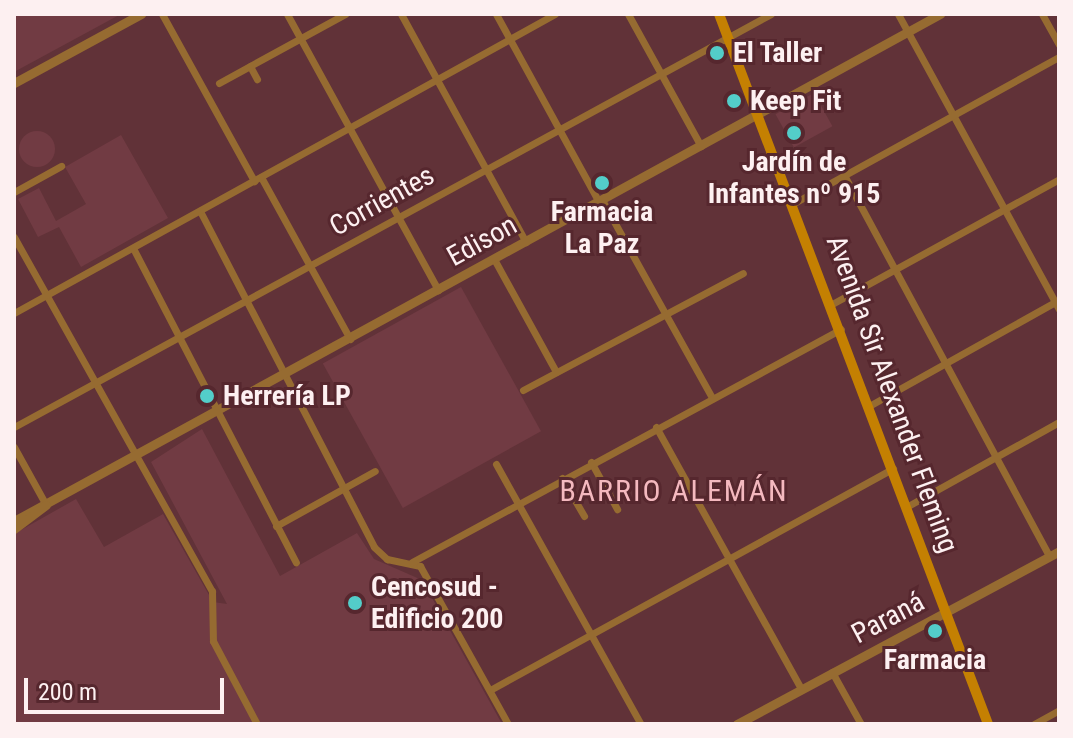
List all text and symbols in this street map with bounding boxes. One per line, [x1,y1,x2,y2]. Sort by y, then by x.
place label: El Taller [733,36,823,70]
marker: El Taller [708,44,726,62]
place label: Keep Fit [750,84,841,118]
marker: Keep Fit [725,92,743,110]
marker: Jardín de Infantes nº 915 [785,124,803,142]
place label: Jardín de Infantes nº 915 [708,145,880,211]
street label: Corrientes [324,159,440,243]
marker: Farmacia La Paz [593,174,611,192]
place label: Farmacia La Paz [551,195,653,261]
street label: Edison [441,208,523,274]
street label: Avenida Sir Alexander Fleming [819,231,965,557]
place label: Herrería LP [223,379,351,413]
marker: Herrería LP [198,387,216,405]
district label: BARRIO ALEMÁN [559,473,789,509]
place label: Cencosud - Edificio 200 [371,570,503,636]
street label: Paraná [846,585,930,651]
marker: Cencosud - Edificio 200 [346,594,364,612]
marker: Farmacia [926,622,944,640]
place label: Farmacia [884,643,986,677]
scale bar [28,662,228,712]
text: 200 m [38,678,97,706]

